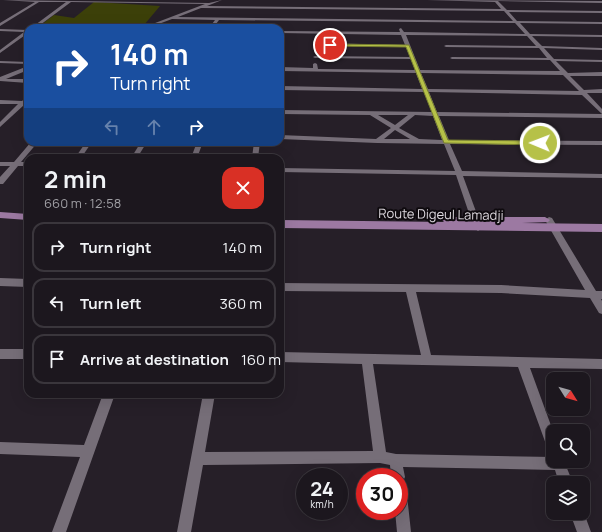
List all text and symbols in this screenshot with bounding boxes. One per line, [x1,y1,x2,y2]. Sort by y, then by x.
pin [313,28,347,62]
icon: arrive [319,34,341,56]
text: 140 m [110,35,189,73]
icon: right [44,40,96,92]
text: Turn right [110,71,191,95]
icon: left [101,116,123,138]
icon: ahead [143,116,165,138]
icon: right [185,116,207,138]
position arrow [519,122,561,164]
text: 2 min [44,162,106,195]
button: close [222,167,264,209]
text: 660 m · 12:58 [44,194,121,212]
street label: Route Digeul Lamadji [378,204,504,224]
icon: right [46,236,68,258]
text: Turn right [80,237,151,258]
text: 140 m [222,237,262,258]
icon: left [46,292,68,314]
text: Turn left [80,293,142,314]
text: 360 m [220,293,262,314]
icon: arrive [46,348,68,370]
text: Arrive at destination [80,349,229,370]
text: 160 m [241,349,281,370]
north arrow [546,372,590,416]
map controls [546,372,590,520]
button: search [546,424,590,468]
speed limit sign: 30 [356,468,408,520]
text: 24 [310,475,334,502]
button: layers [546,476,590,520]
text: km/h [310,497,334,511]

